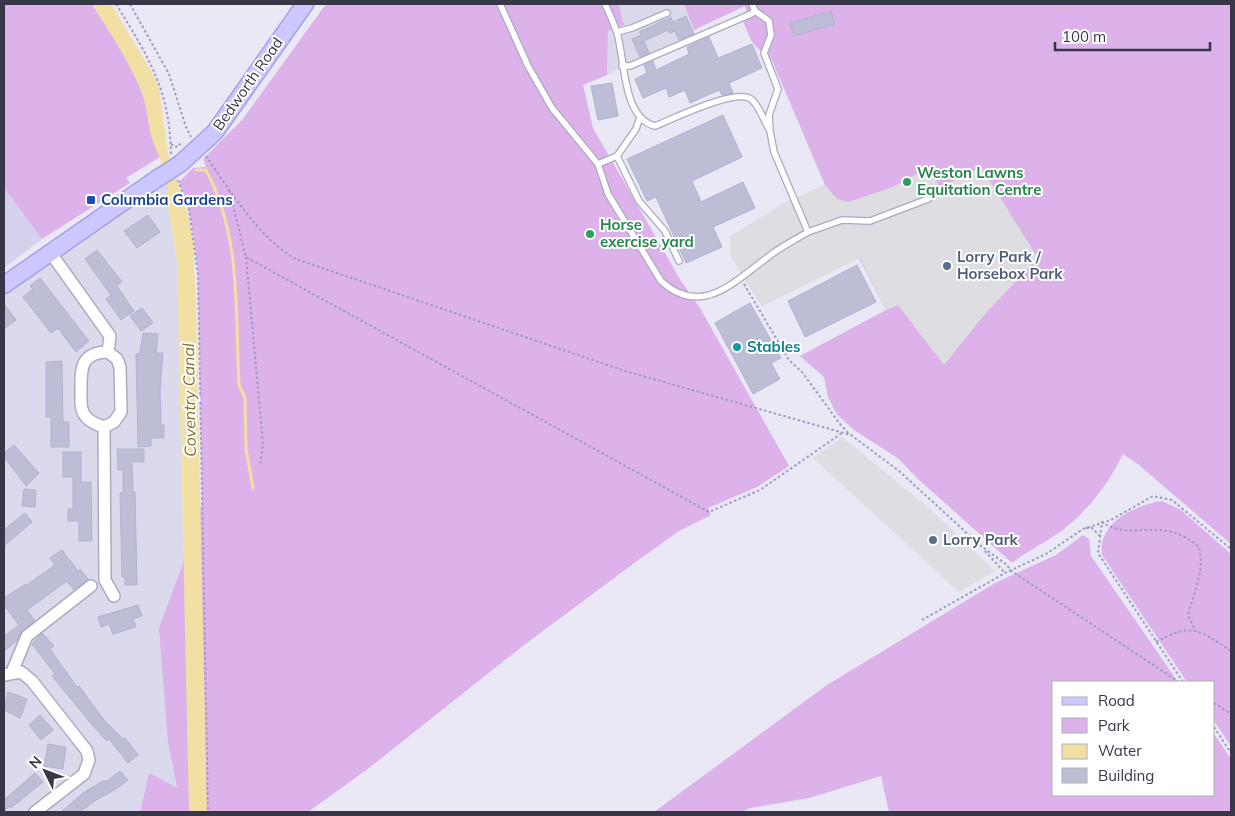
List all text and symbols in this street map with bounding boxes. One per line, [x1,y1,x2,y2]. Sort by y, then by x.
scale bar [1055,20,1210,52]
text: 100 m [1062,27,1106,46]
street label: Bedworth Road [208,33,287,134]
place label: Weston Lawns Equitation Centre [917,163,1041,199]
marker: Weston Lawns Equitation Centre [901,176,913,188]
place label: Columbia Gardens [101,190,233,209]
marker: Columbia Gardens [85,194,97,206]
place label: Horse exercise yard [600,215,694,251]
marker: Horse exercise yard [584,228,596,240]
place label: Lorry Park / Horsebox Park [957,247,1063,283]
marker: Lorry Park / Horsebox Park [941,260,953,272]
place label: Stables [747,337,801,356]
marker: Stables [731,341,743,353]
water label: Coventry Canal [178,343,200,457]
place label: Lorry Park [943,530,1019,549]
marker: Lorry Park [927,534,939,546]
legend [1052,681,1215,796]
text: Road [1098,691,1135,710]
text: Park [1098,716,1130,735]
text: Water [1098,741,1142,760]
north arrow [20,746,70,796]
text: N [25,752,46,772]
text: Building [1098,766,1154,785]

